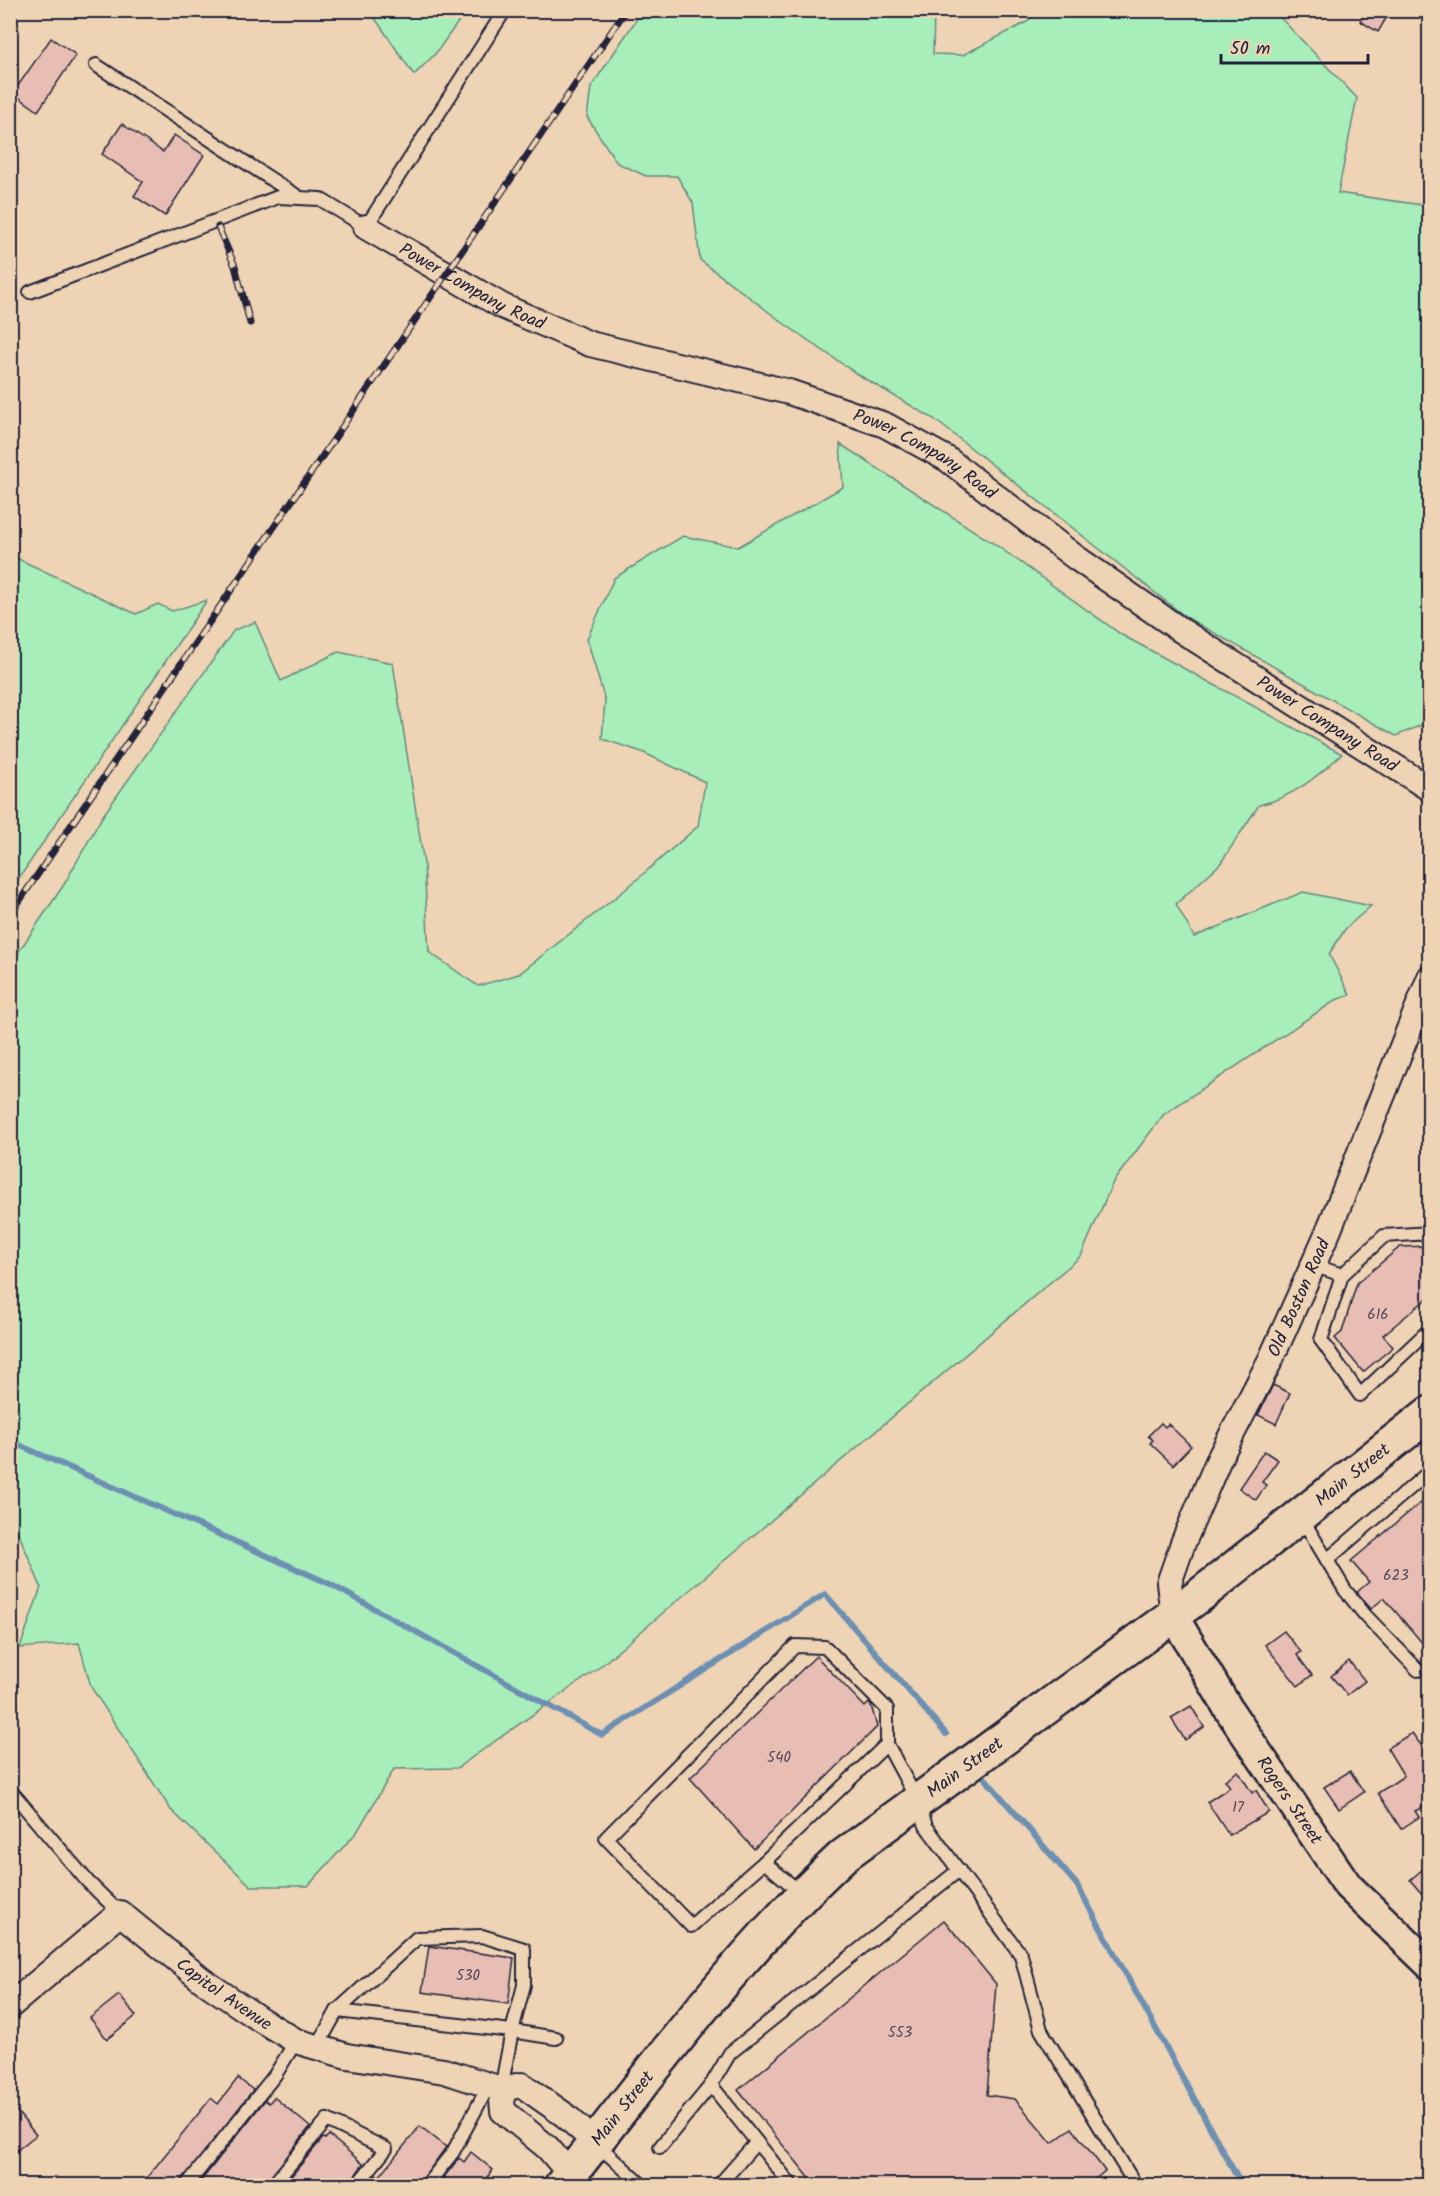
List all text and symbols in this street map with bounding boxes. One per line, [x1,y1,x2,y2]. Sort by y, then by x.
scale bar [1221,27,1368,65]
text: 50 m [1230,35,1270,64]
street label: Power Company Road [393,236,551,339]
street label: Power Company Road [849,402,1003,508]
street label: Power Company Road [1250,669,1404,782]
street label: Old Boston Road [1261,1233,1340,1362]
house number: 616 [1367,1303,1389,1327]
street label: Main Street [1309,1436,1398,1515]
house number: 623 [1383,1564,1409,1588]
street label: Main Street [921,1730,1011,1807]
house number: 540 [767,1746,791,1770]
street label: Rogers Street [1248,1751,1330,1852]
house number: 17 [1232,1796,1245,1820]
street label: Capitol Avenue [169,1951,277,2039]
house number: 530 [456,1964,481,1988]
house number: 553 [888,2021,913,2045]
street label: Main Street [584,2064,663,2153]

